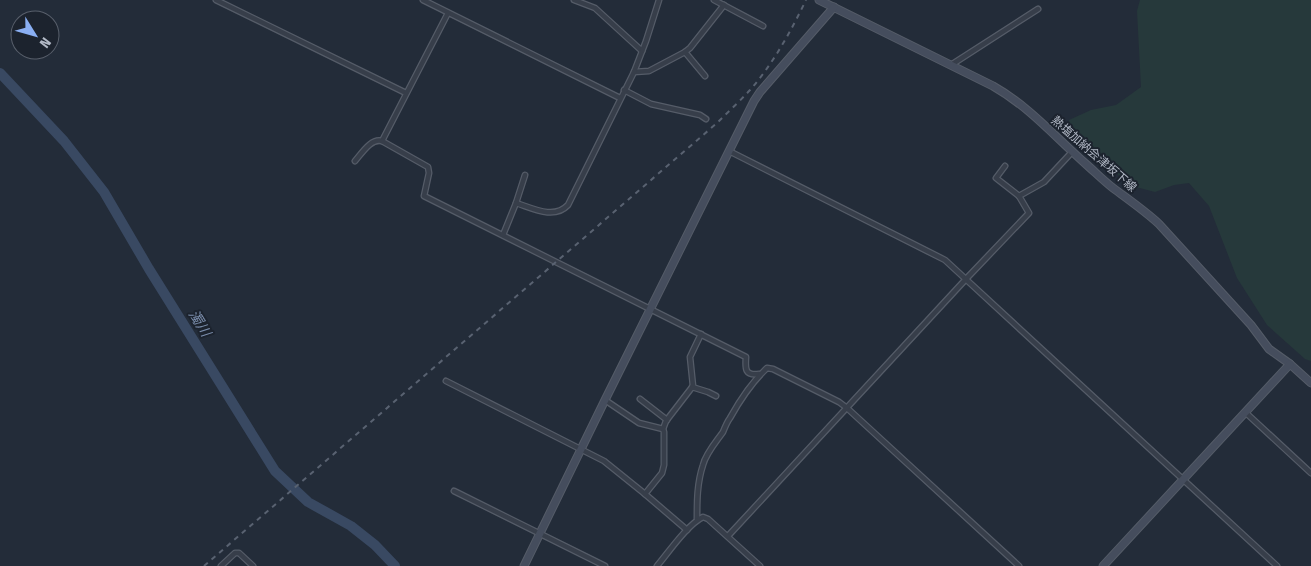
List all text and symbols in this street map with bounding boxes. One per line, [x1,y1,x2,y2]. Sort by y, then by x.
north arrow [10,10,60,60]
text: N [36,34,54,51]
street label: 熱塩加納会津坂下線 [1049,113,1139,195]
water label: 濁川 [185,307,215,341]

